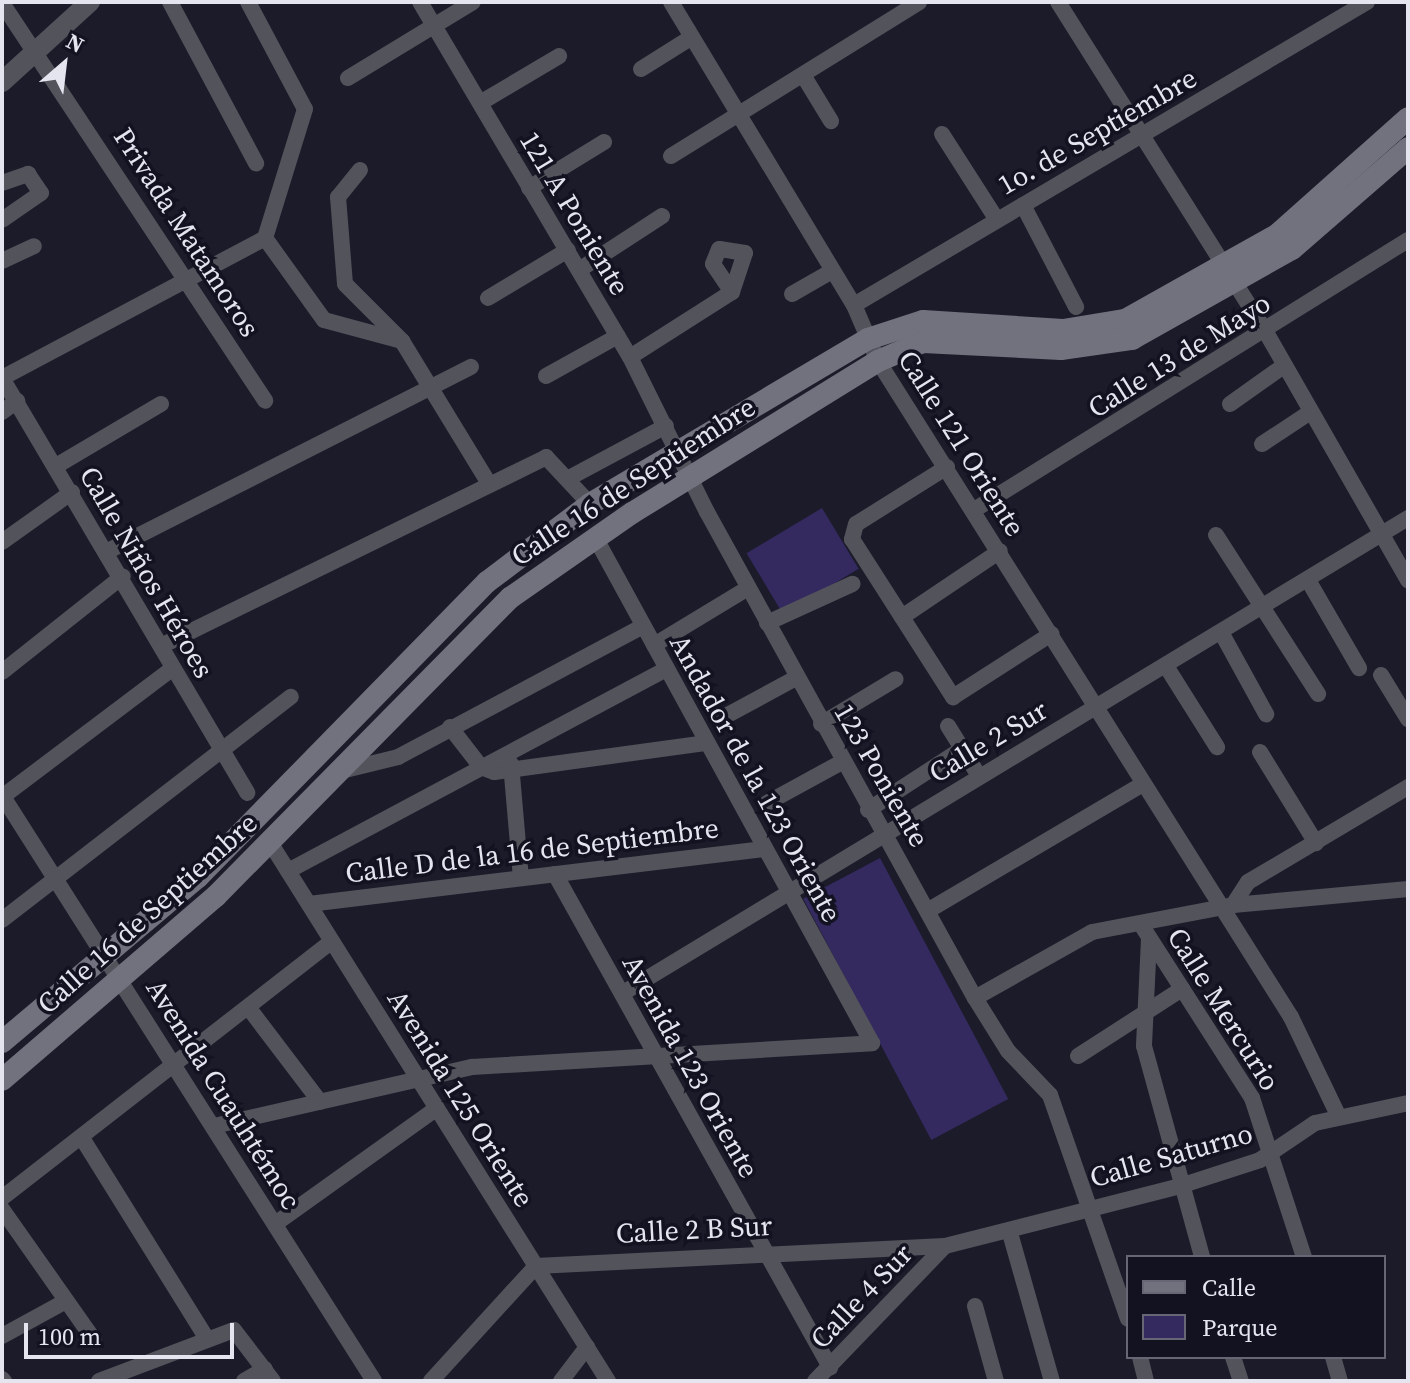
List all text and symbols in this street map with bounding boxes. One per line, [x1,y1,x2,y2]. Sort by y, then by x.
north arrow [24,24,104,104]
text: N [61,26,89,60]
street label: 1o. de Septiembre [992,61,1202,201]
street label: Privada Matamoros [107,121,267,343]
street label: 121 A Poniente [513,125,637,301]
street label: Calle 13 de Mayo [1082,286,1276,424]
street label: Calle 121 Oriente [891,344,1033,542]
street label: Calle 16 de Septiembre [505,390,761,572]
street label: Calle Niños Héroes [73,460,221,684]
street label: Andador de la 123 Oriente [663,628,849,928]
street label: Calle 2 Sur [923,693,1053,789]
street label: 123 Poniente [828,697,936,853]
street label: Calle 16 de Septiembre [30,806,264,1020]
street label: Calle D de la 16 de Septiembre [343,810,721,890]
street label: Calle Mercurio [1161,921,1287,1097]
street label: Avenida 123 Oriente [616,949,766,1183]
street label: Avenida Cuauhtémoc [140,973,308,1215]
street label: Avenida 125 Oriente [381,983,541,1213]
street label: Calle Saturno [1086,1116,1256,1194]
street label: Calle 2 B Sur [615,1208,773,1250]
street label: Calle 4 Sur [803,1237,919,1355]
legend [1126,1255,1386,1359]
text: Calle [1202,1271,1256,1304]
scale bar [28,1307,238,1357]
text: Parque [1202,1311,1278,1344]
text: 100 m [38,1320,101,1353]

